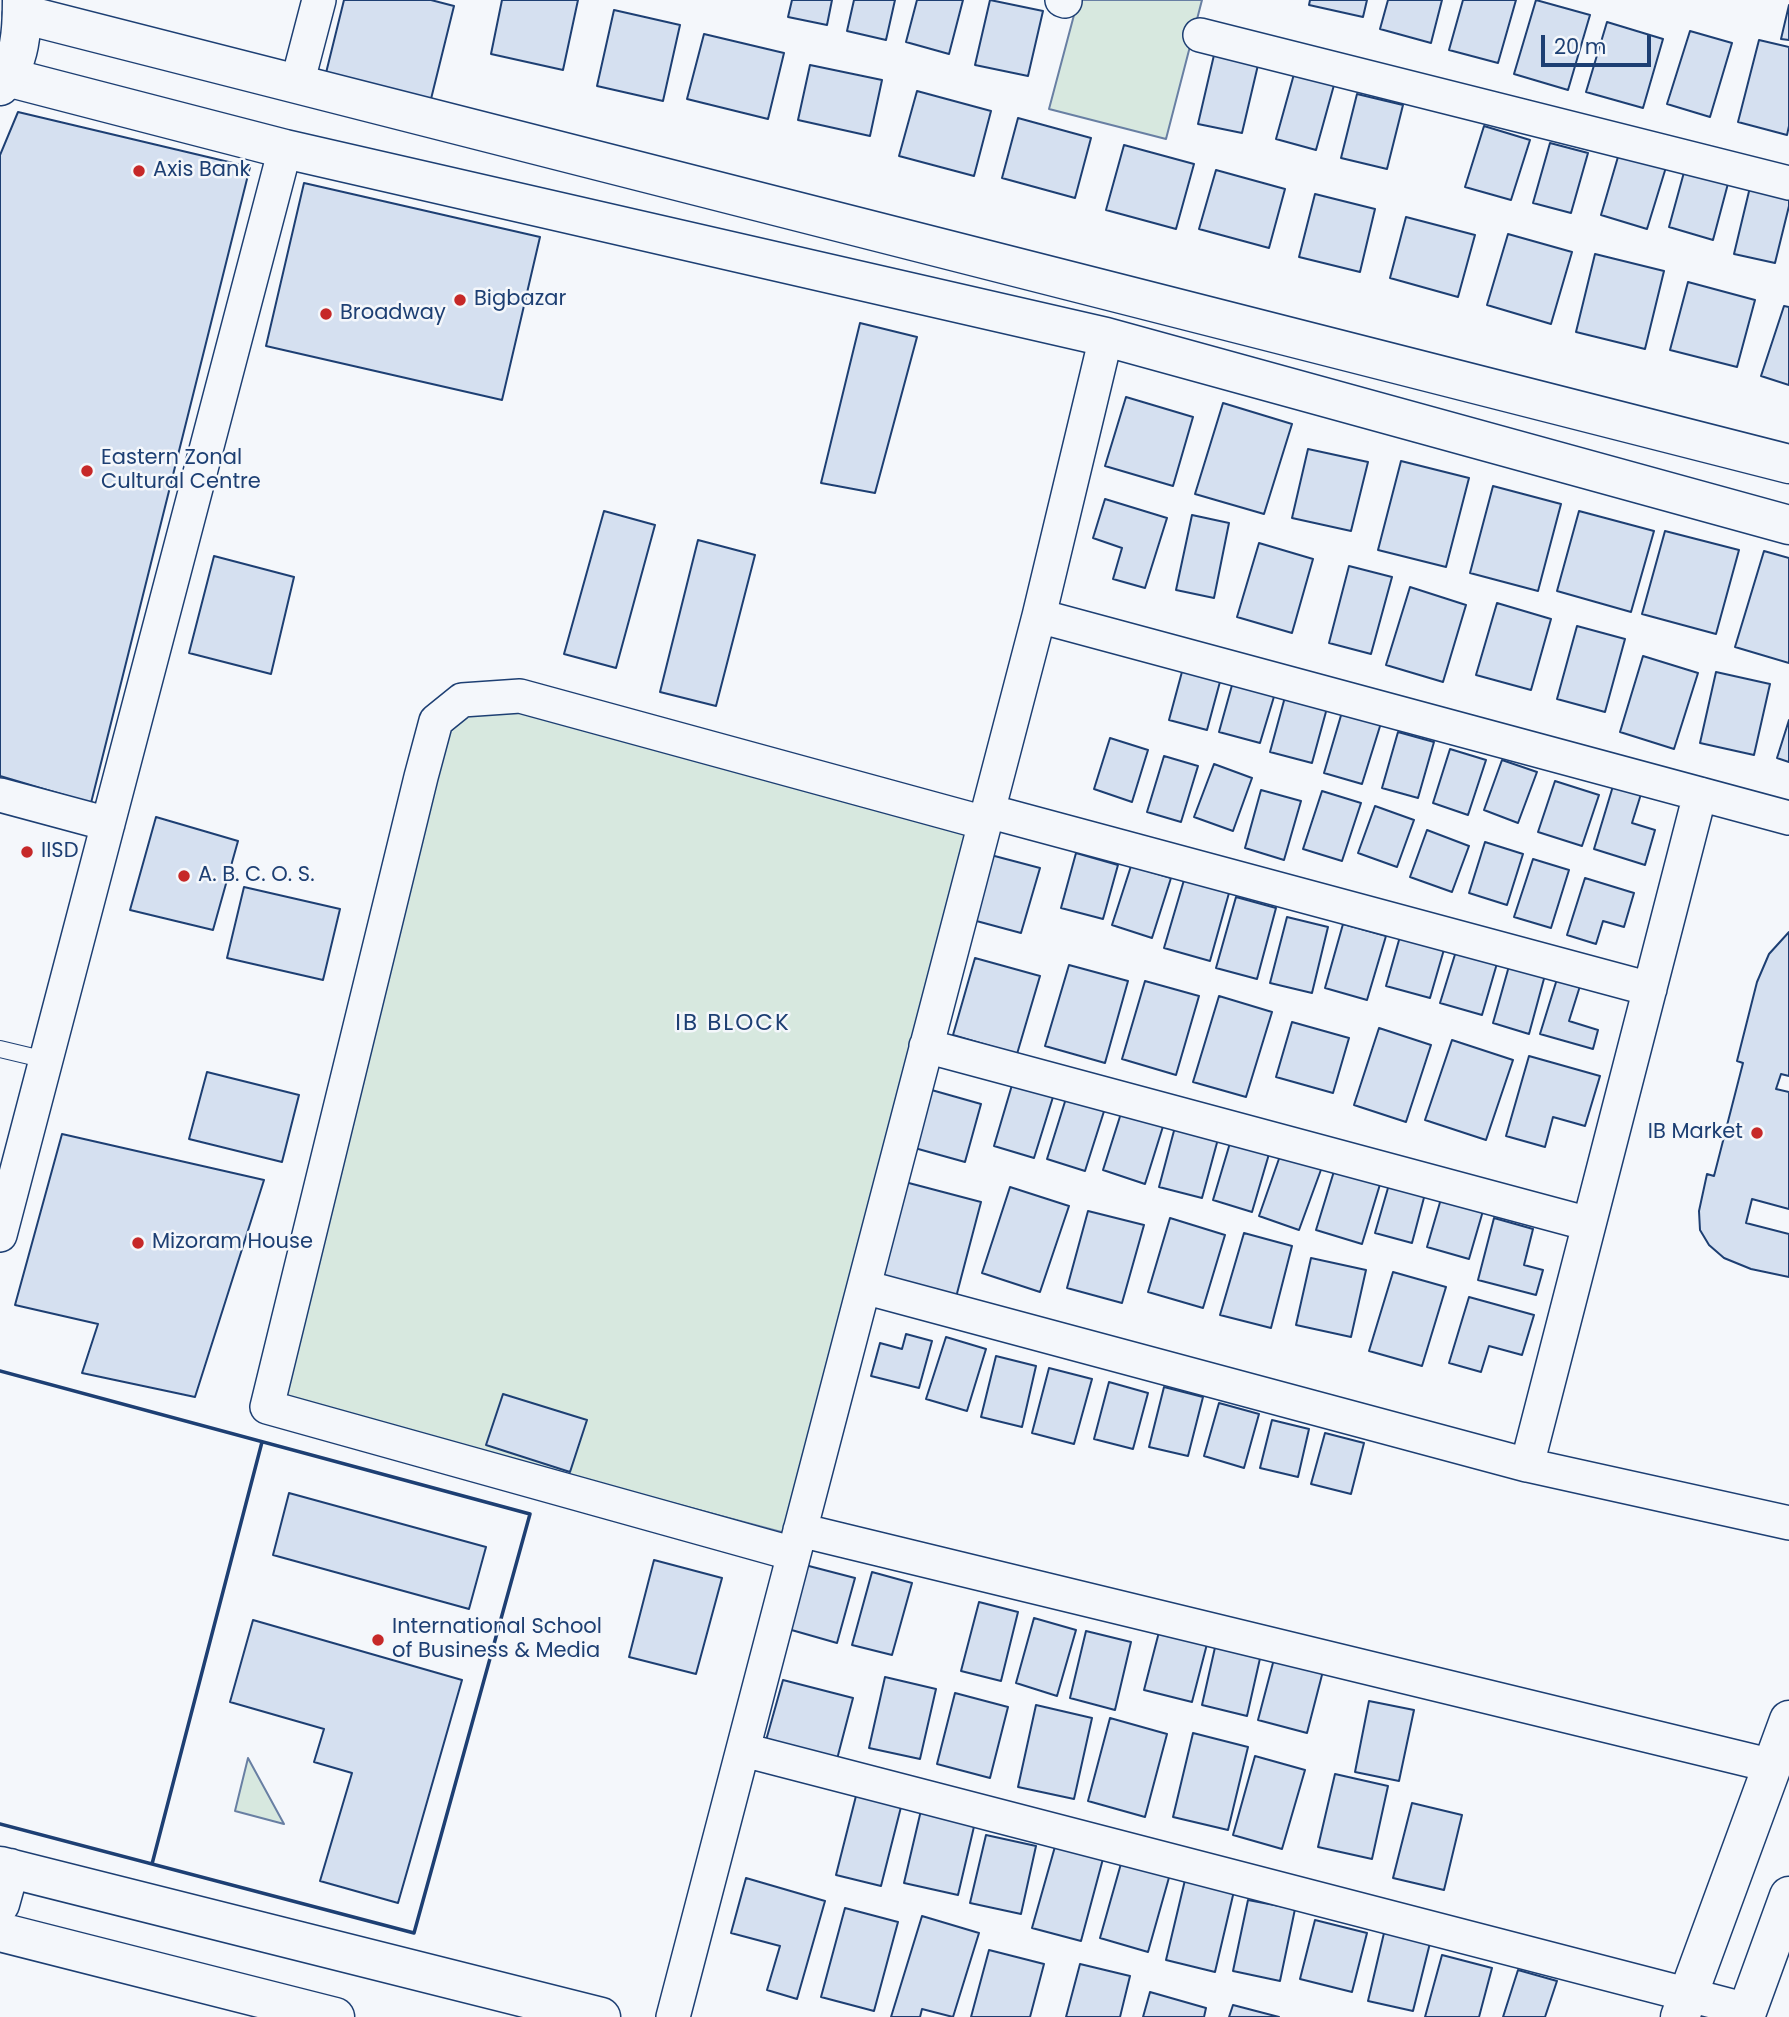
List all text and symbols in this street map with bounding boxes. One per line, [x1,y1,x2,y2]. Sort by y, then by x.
scale bar [1544,21,1654,65]
text: 20 m [1554,32,1607,61]
place label: Axis Bank [153,158,250,184]
marker: Axis Bank [131,163,147,179]
place label: Bigbazar [474,287,566,313]
marker: Bigbazar [452,292,468,308]
place label: Broadway [340,301,446,327]
marker: Broadway [318,306,334,322]
place label: Eastern Zonal Cultural Centre [101,446,261,496]
marker: Eastern Zonal Cultural Centre [79,463,95,479]
place label: IISD [41,839,79,865]
marker: IISD [19,844,35,860]
place label: A. B. C. O. S. [198,863,315,889]
marker: A. B. C. O. S. [176,868,192,884]
district label: IB BLOCK [676,1010,790,1038]
place label: IB Market [1648,1120,1743,1146]
marker: IB Market [1749,1125,1765,1141]
place label: Mizoram House [152,1230,313,1256]
marker: Mizoram House [130,1235,146,1251]
place label: International School of Business & Media [392,1615,602,1665]
marker: International School of Business & Media [370,1632,386,1648]

